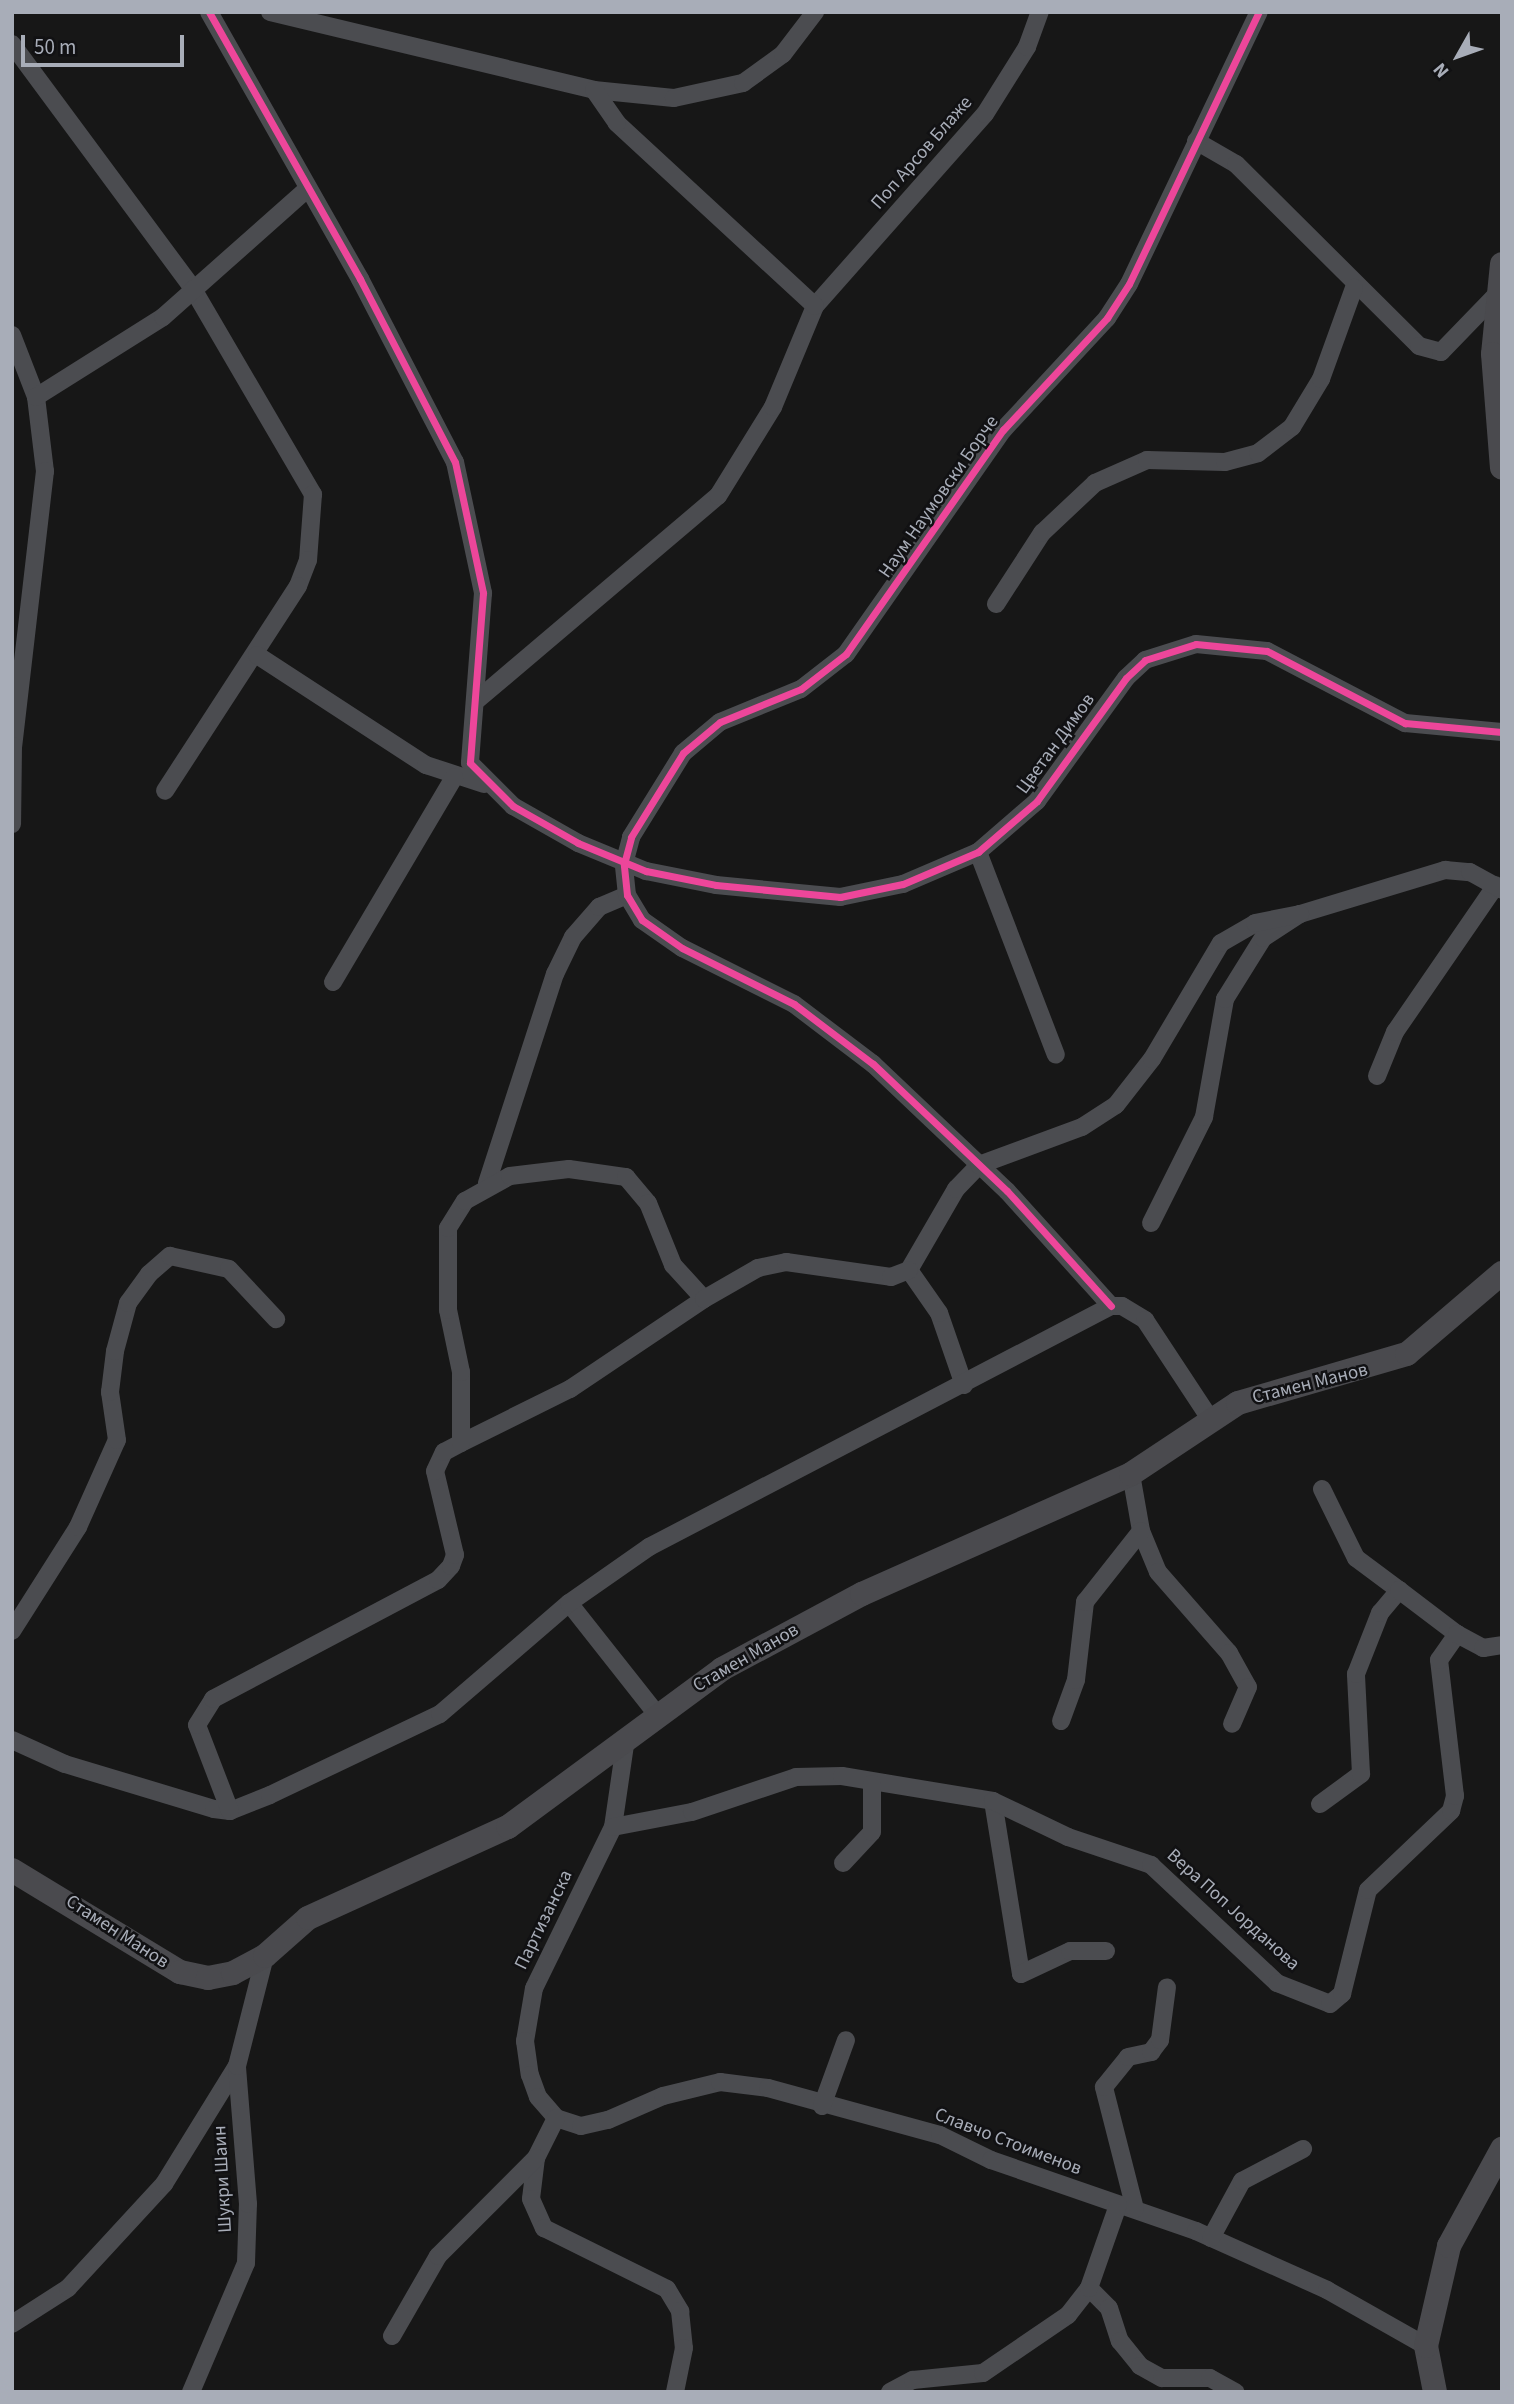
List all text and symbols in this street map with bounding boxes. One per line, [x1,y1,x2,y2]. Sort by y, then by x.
scale bar [24,21,187,65]
north arrow [1423,21,1493,91]
text: 50 m [34,32,76,62]
text: N [1427,56,1456,83]
street label: Поп Арсов Блаже [867,92,977,214]
street label: Наум Наумовски Борче [874,411,1004,583]
street label: Цветан Димов [1012,689,1100,799]
street label: Стамен Манов [1250,1359,1370,1409]
street label: Стамен Манов [689,1619,803,1697]
street label: Вера Поп Јорданова [1162,1844,1304,1976]
street label: Партизанска [510,1867,578,1973]
street label: Стамен Манов [61,1890,173,1974]
street label: Славчо Стоименов [931,2103,1085,2181]
street label: Шукри Шаин [209,2125,237,2233]

